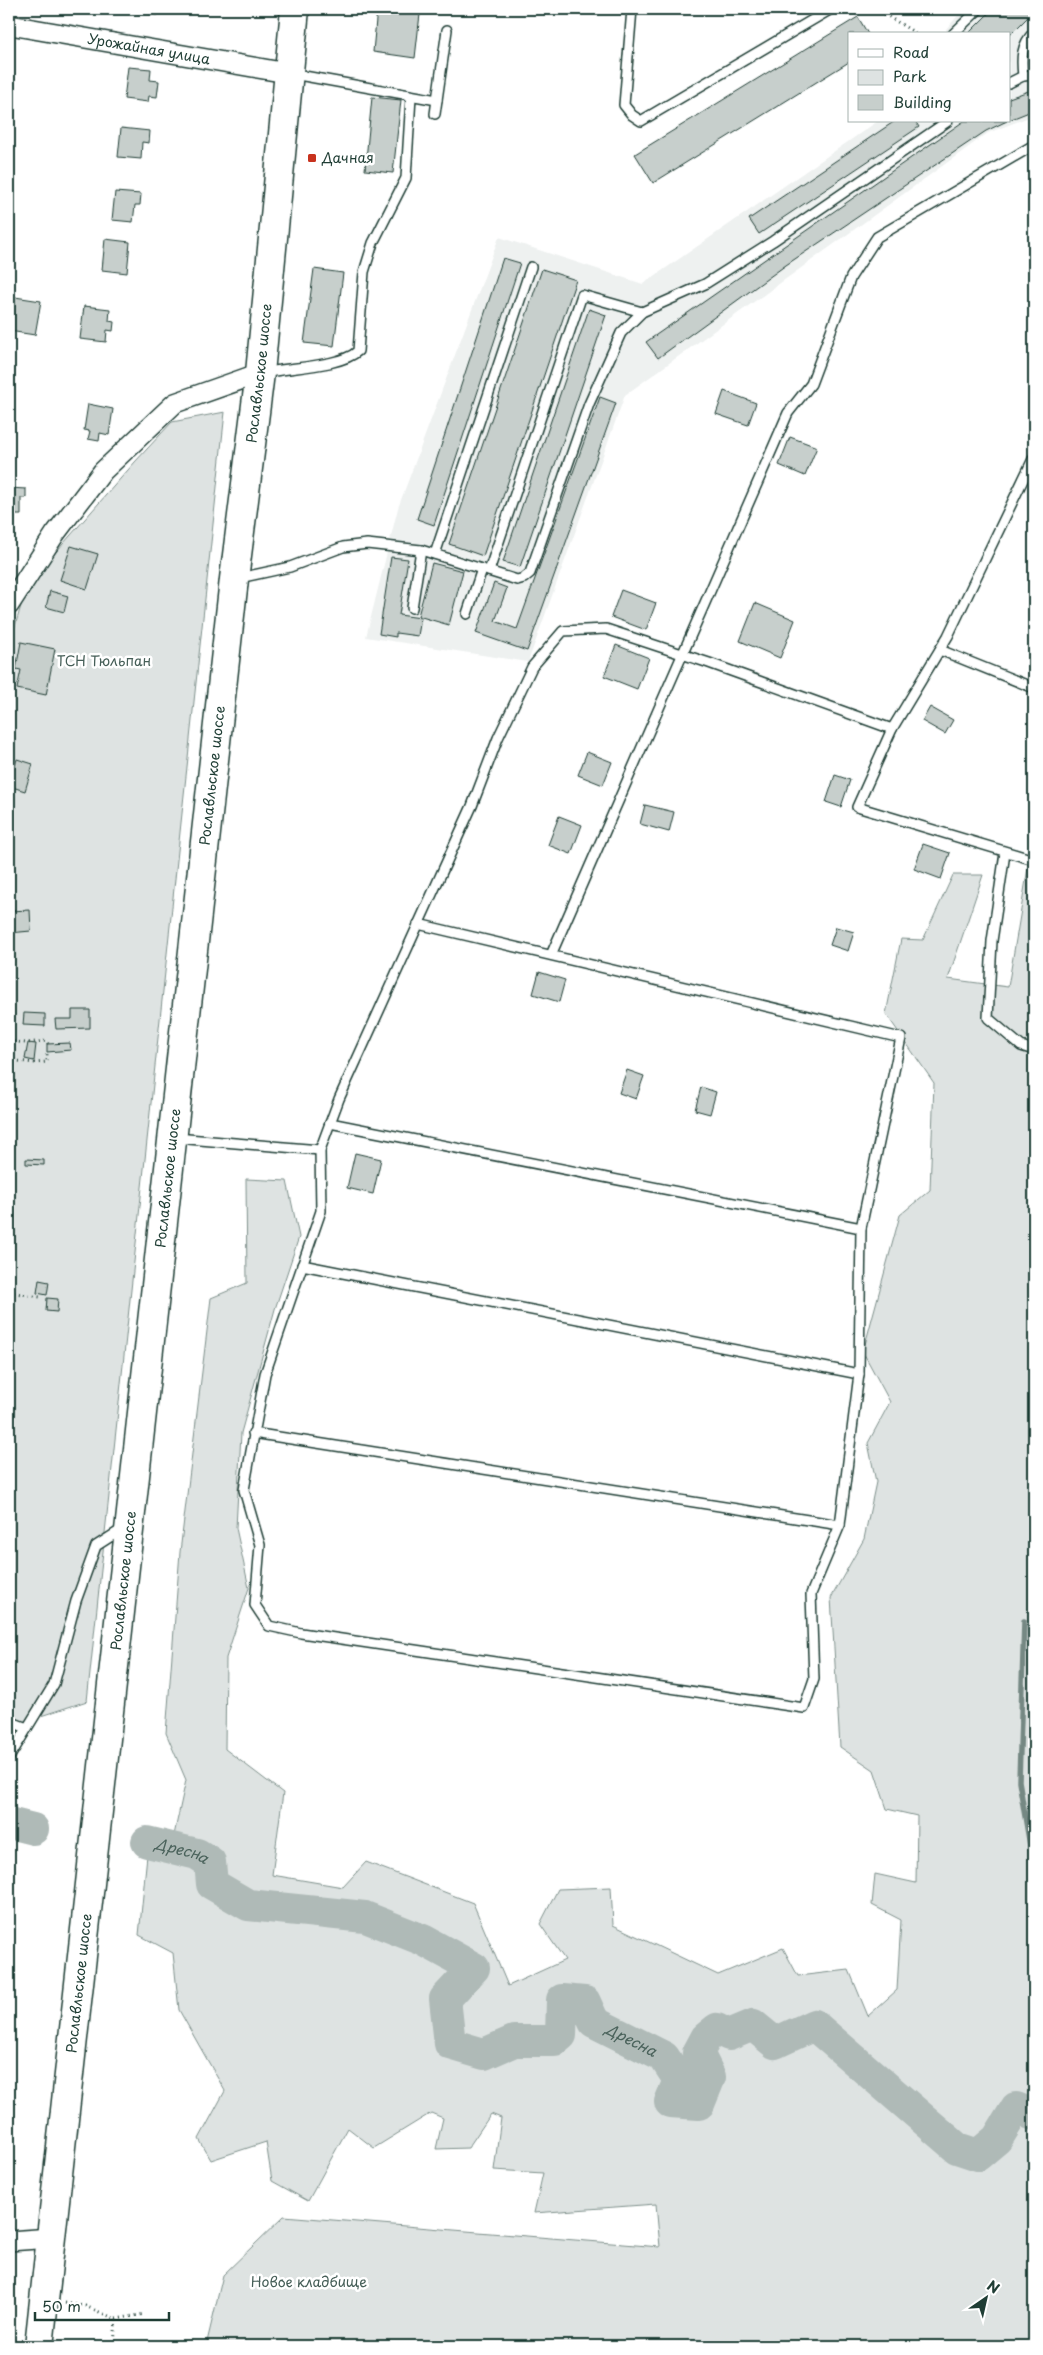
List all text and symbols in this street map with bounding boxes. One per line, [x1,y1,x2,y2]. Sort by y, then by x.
street label: Урожайная улица [86,28,212,70]
legend [848,32,1010,122]
text: Road [893,40,929,63]
text: Park [893,64,927,87]
text: Building [893,90,952,113]
place label: Дачная [321,147,374,168]
marker: Дачная [306,152,318,164]
street label: Рославльское шоссе [240,303,277,444]
park label: ТСН Тюльпан [57,650,151,671]
street label: Рославльское шоссе [194,705,230,846]
street label: Рославльское шоссе [149,1107,186,1249]
street label: Рославльское шоссе [105,1510,141,1651]
water label: Дресна [151,1831,215,1869]
street label: Рославльское шоссе [60,1912,97,2054]
water label: Дресна [600,2016,662,2062]
park label: Новое кладбище [251,2271,367,2292]
north arrow [960,2272,1010,2322]
text: N [983,2275,1004,2299]
scale bar [35,2290,169,2322]
text: 50 m [42,2294,81,2317]

